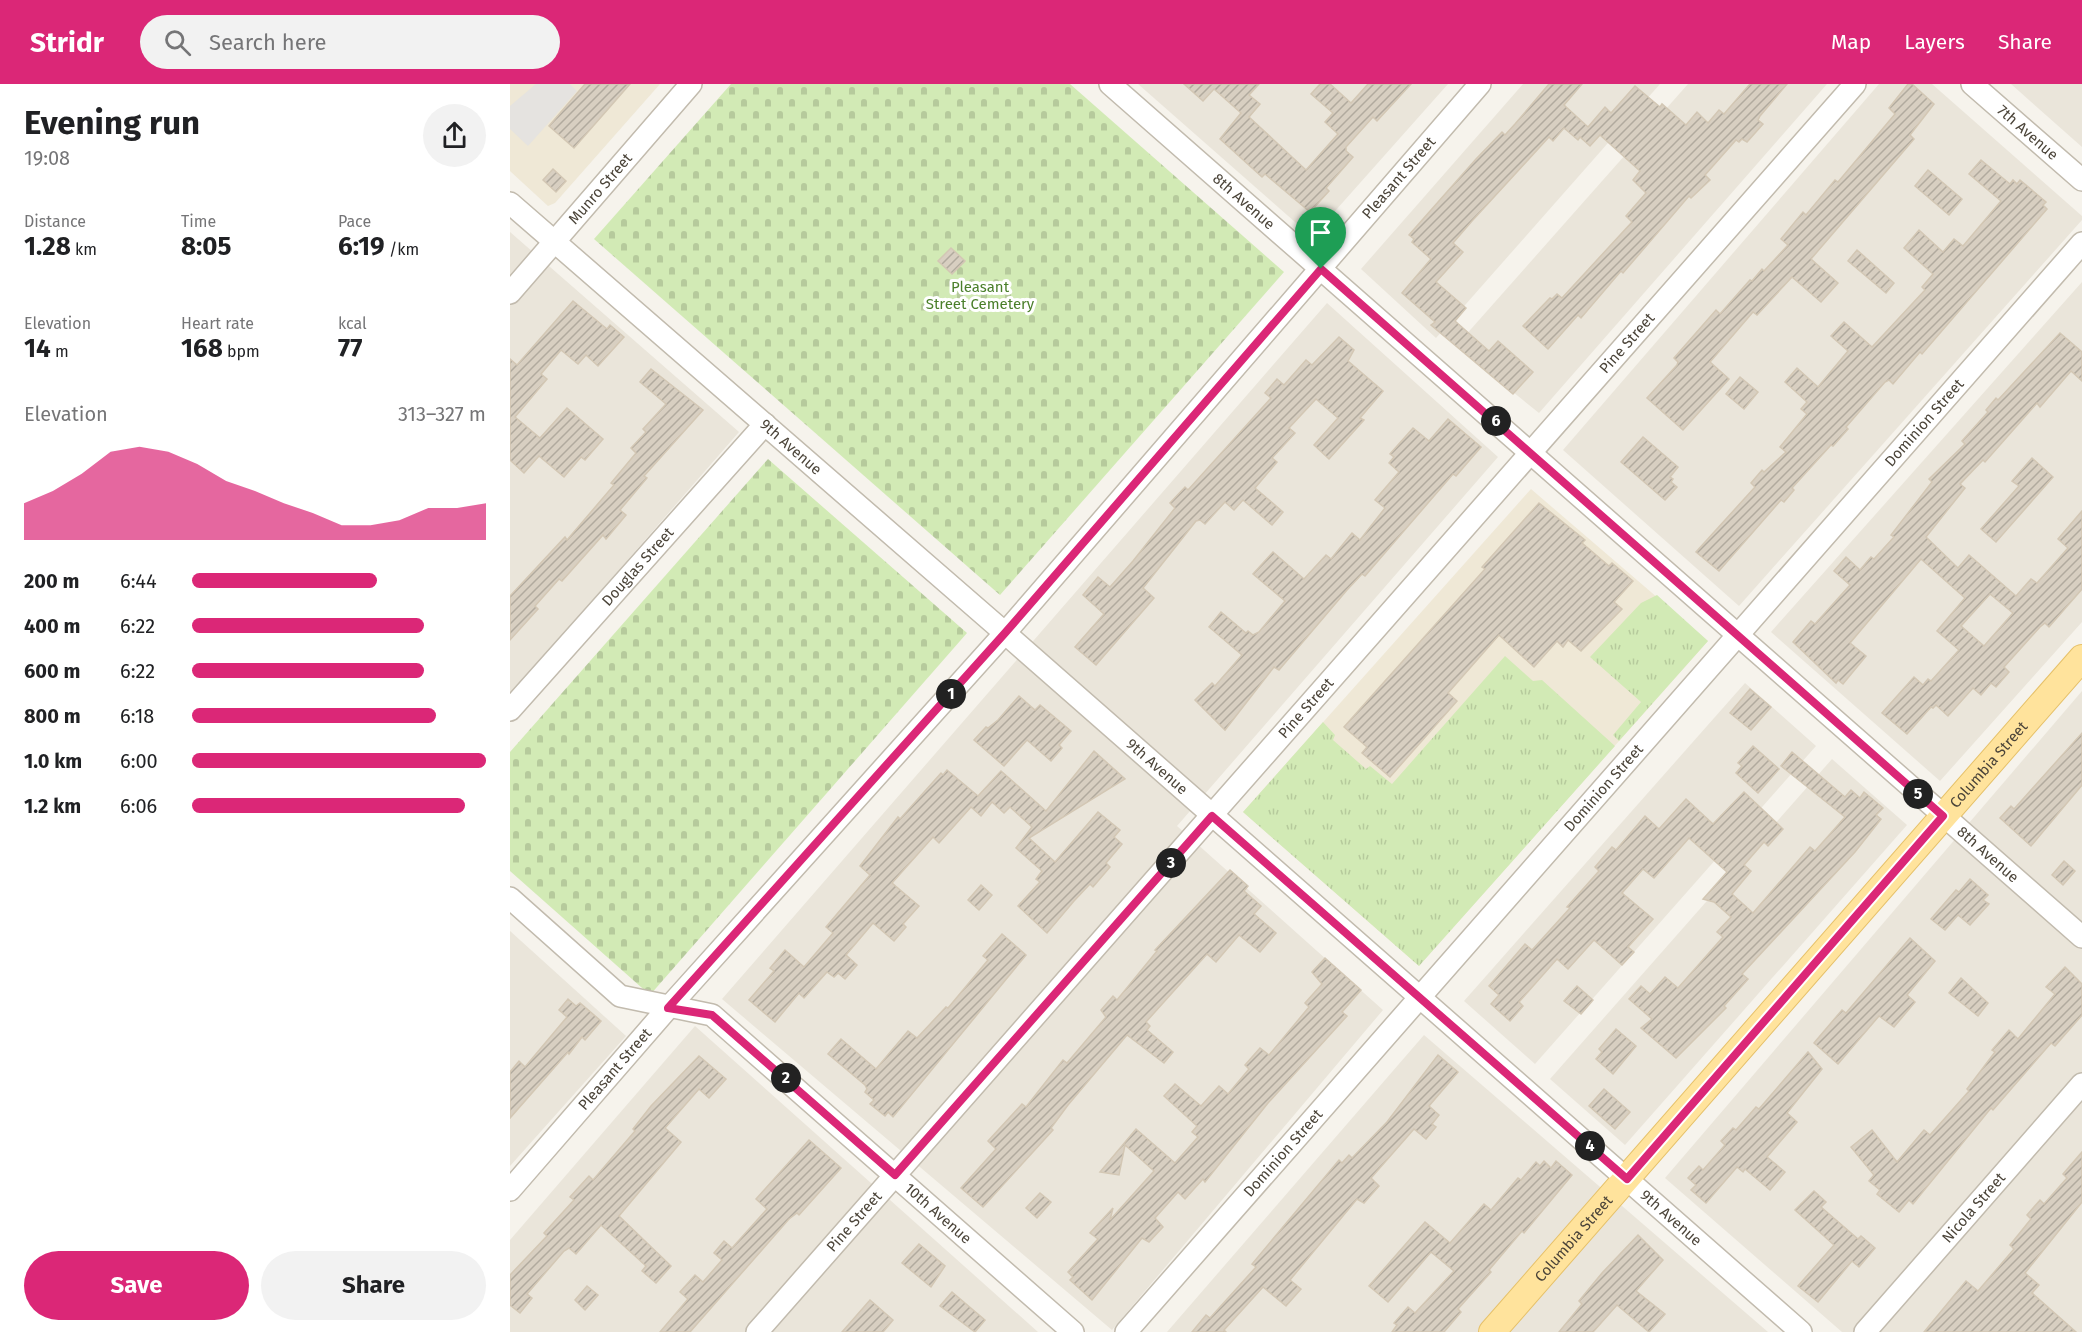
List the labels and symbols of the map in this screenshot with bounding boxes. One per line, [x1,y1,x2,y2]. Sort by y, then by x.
street label: 7th Avenue [1994,101,2062,164]
street label: Pleasant Street [1358,133,1440,223]
street label: Munro Street [565,149,636,228]
street label: 8th Avenue [1209,169,1278,233]
pin [1295,207,1346,269]
park label: Pleasant Street Cemetery [926,278,1035,313]
street label: Pine Street [1596,309,1659,377]
street label: Dominion Street [1881,375,1968,470]
pin: 6 [1481,406,1511,436]
street label: 9th Avenue [756,415,825,479]
street label: Douglas Street [598,523,678,610]
street label: Pine Street [1274,674,1338,742]
pin: 1 [936,679,966,709]
street label: Columbia Street [1946,717,2032,812]
street label: 9th Avenue [1123,735,1191,798]
street label: Dominion Street [1560,740,1647,836]
pin: 5 [1903,779,1933,809]
street label: 8th Avenue [1953,822,2023,886]
pin: 3 [1156,848,1186,878]
street label: Pleasant Street [574,1024,656,1114]
pin: 2 [771,1063,801,1093]
street label: Dominion Street [1240,1105,1327,1201]
pin: 4 [1575,1131,1605,1161]
street label: Nicola Street [1938,1169,2010,1247]
street label: 10th Avenue [901,1179,975,1248]
street label: 9th Avenue [1637,1186,1705,1250]
street label: Pine Street [823,1187,886,1256]
street label: Columbia Street [1531,1191,1617,1286]

